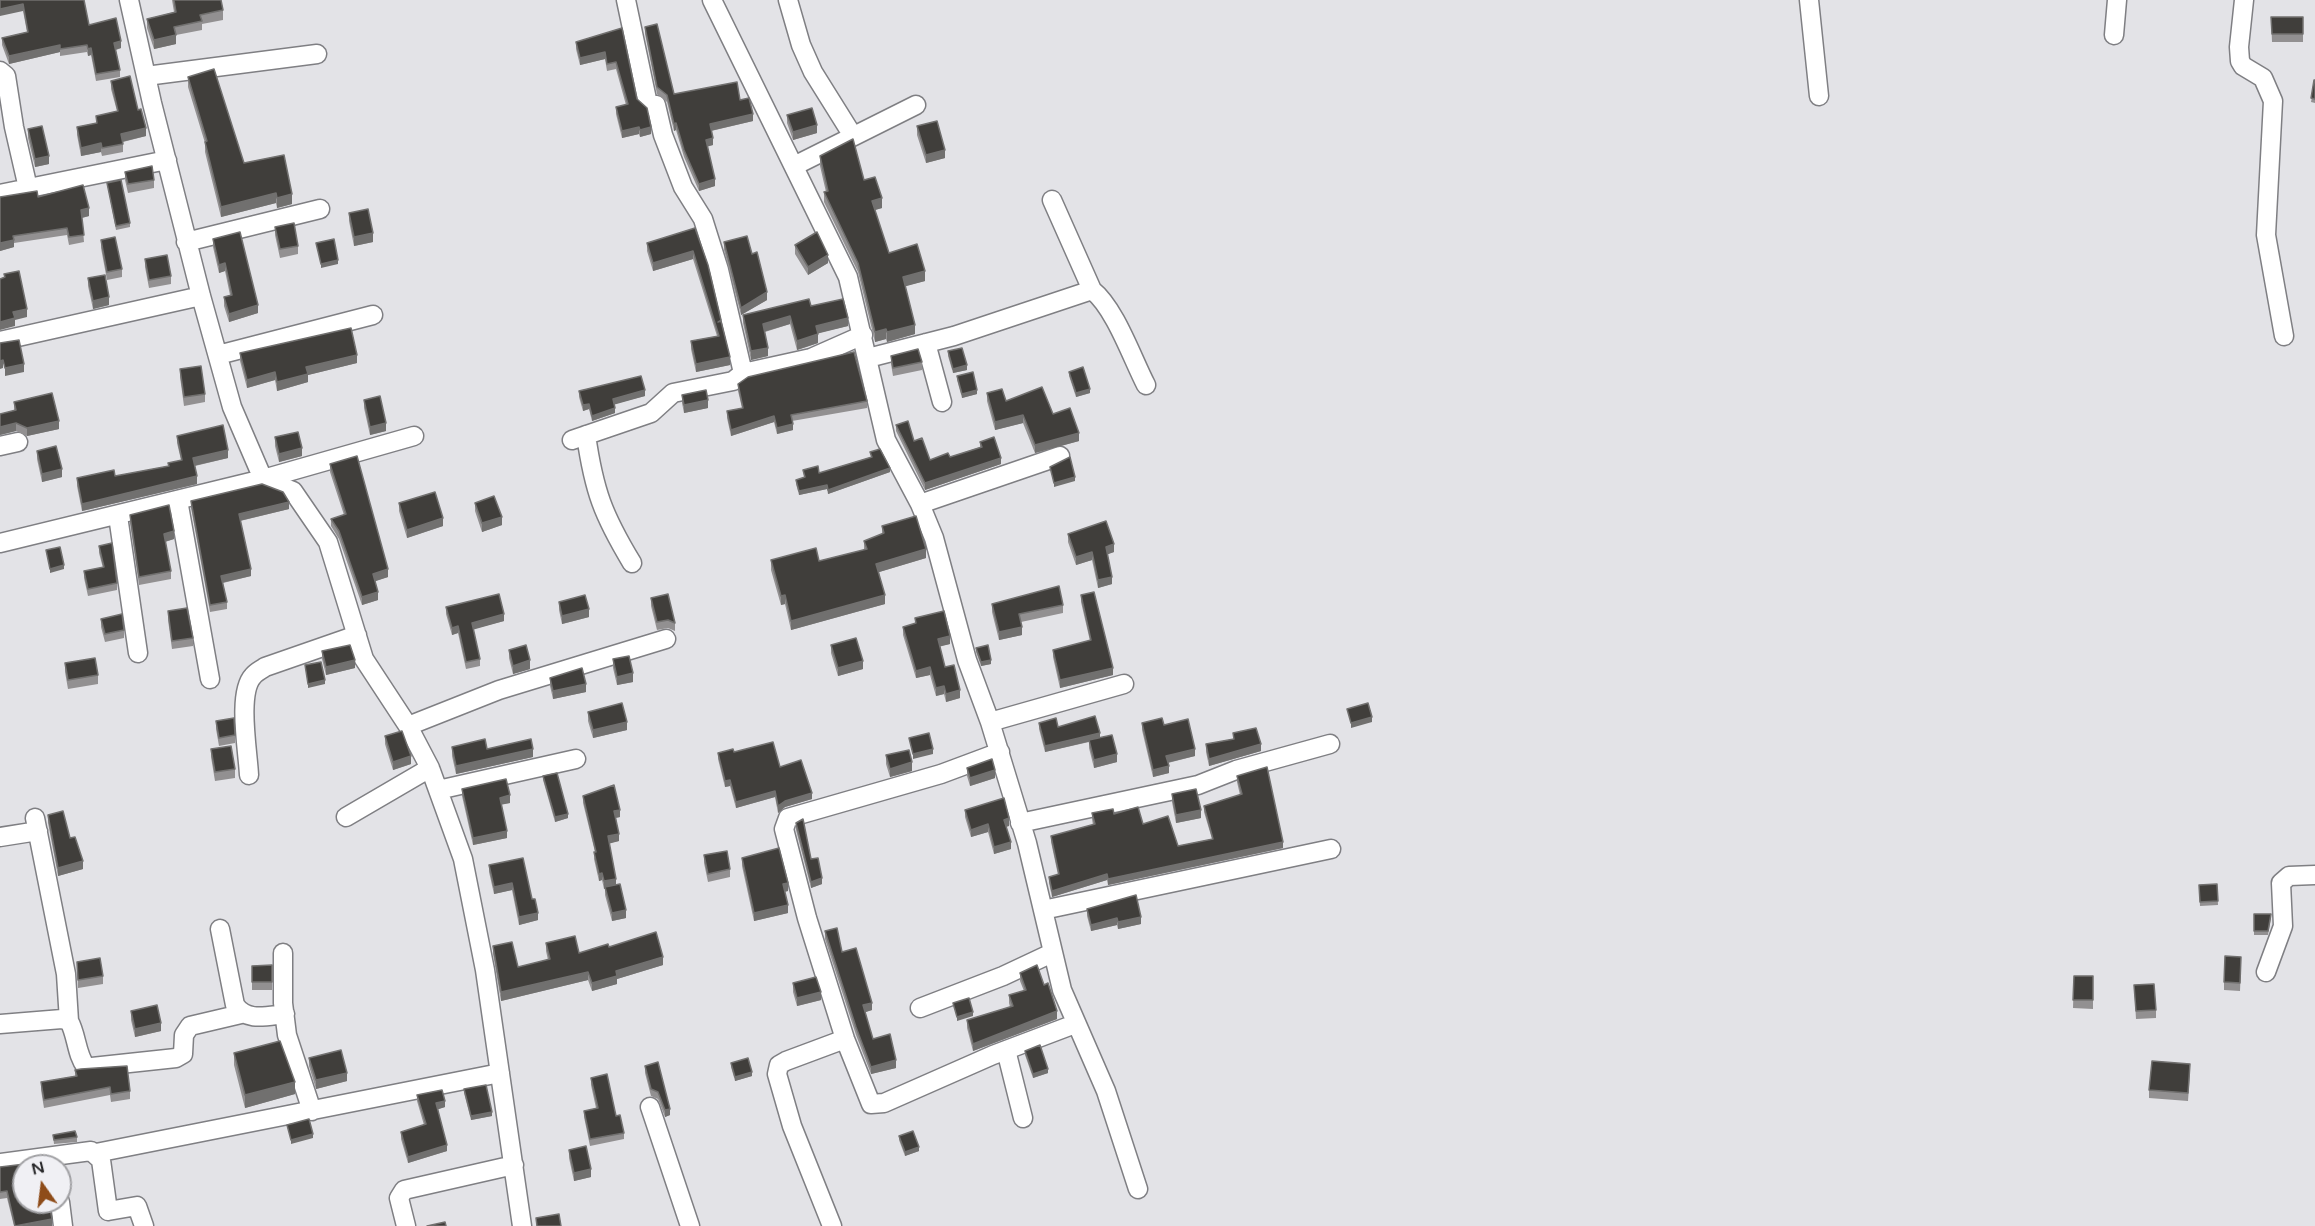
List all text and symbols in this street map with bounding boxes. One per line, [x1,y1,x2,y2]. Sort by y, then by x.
north arrow [12,1154,72,1214]
text: N [29,1157,47,1180]

